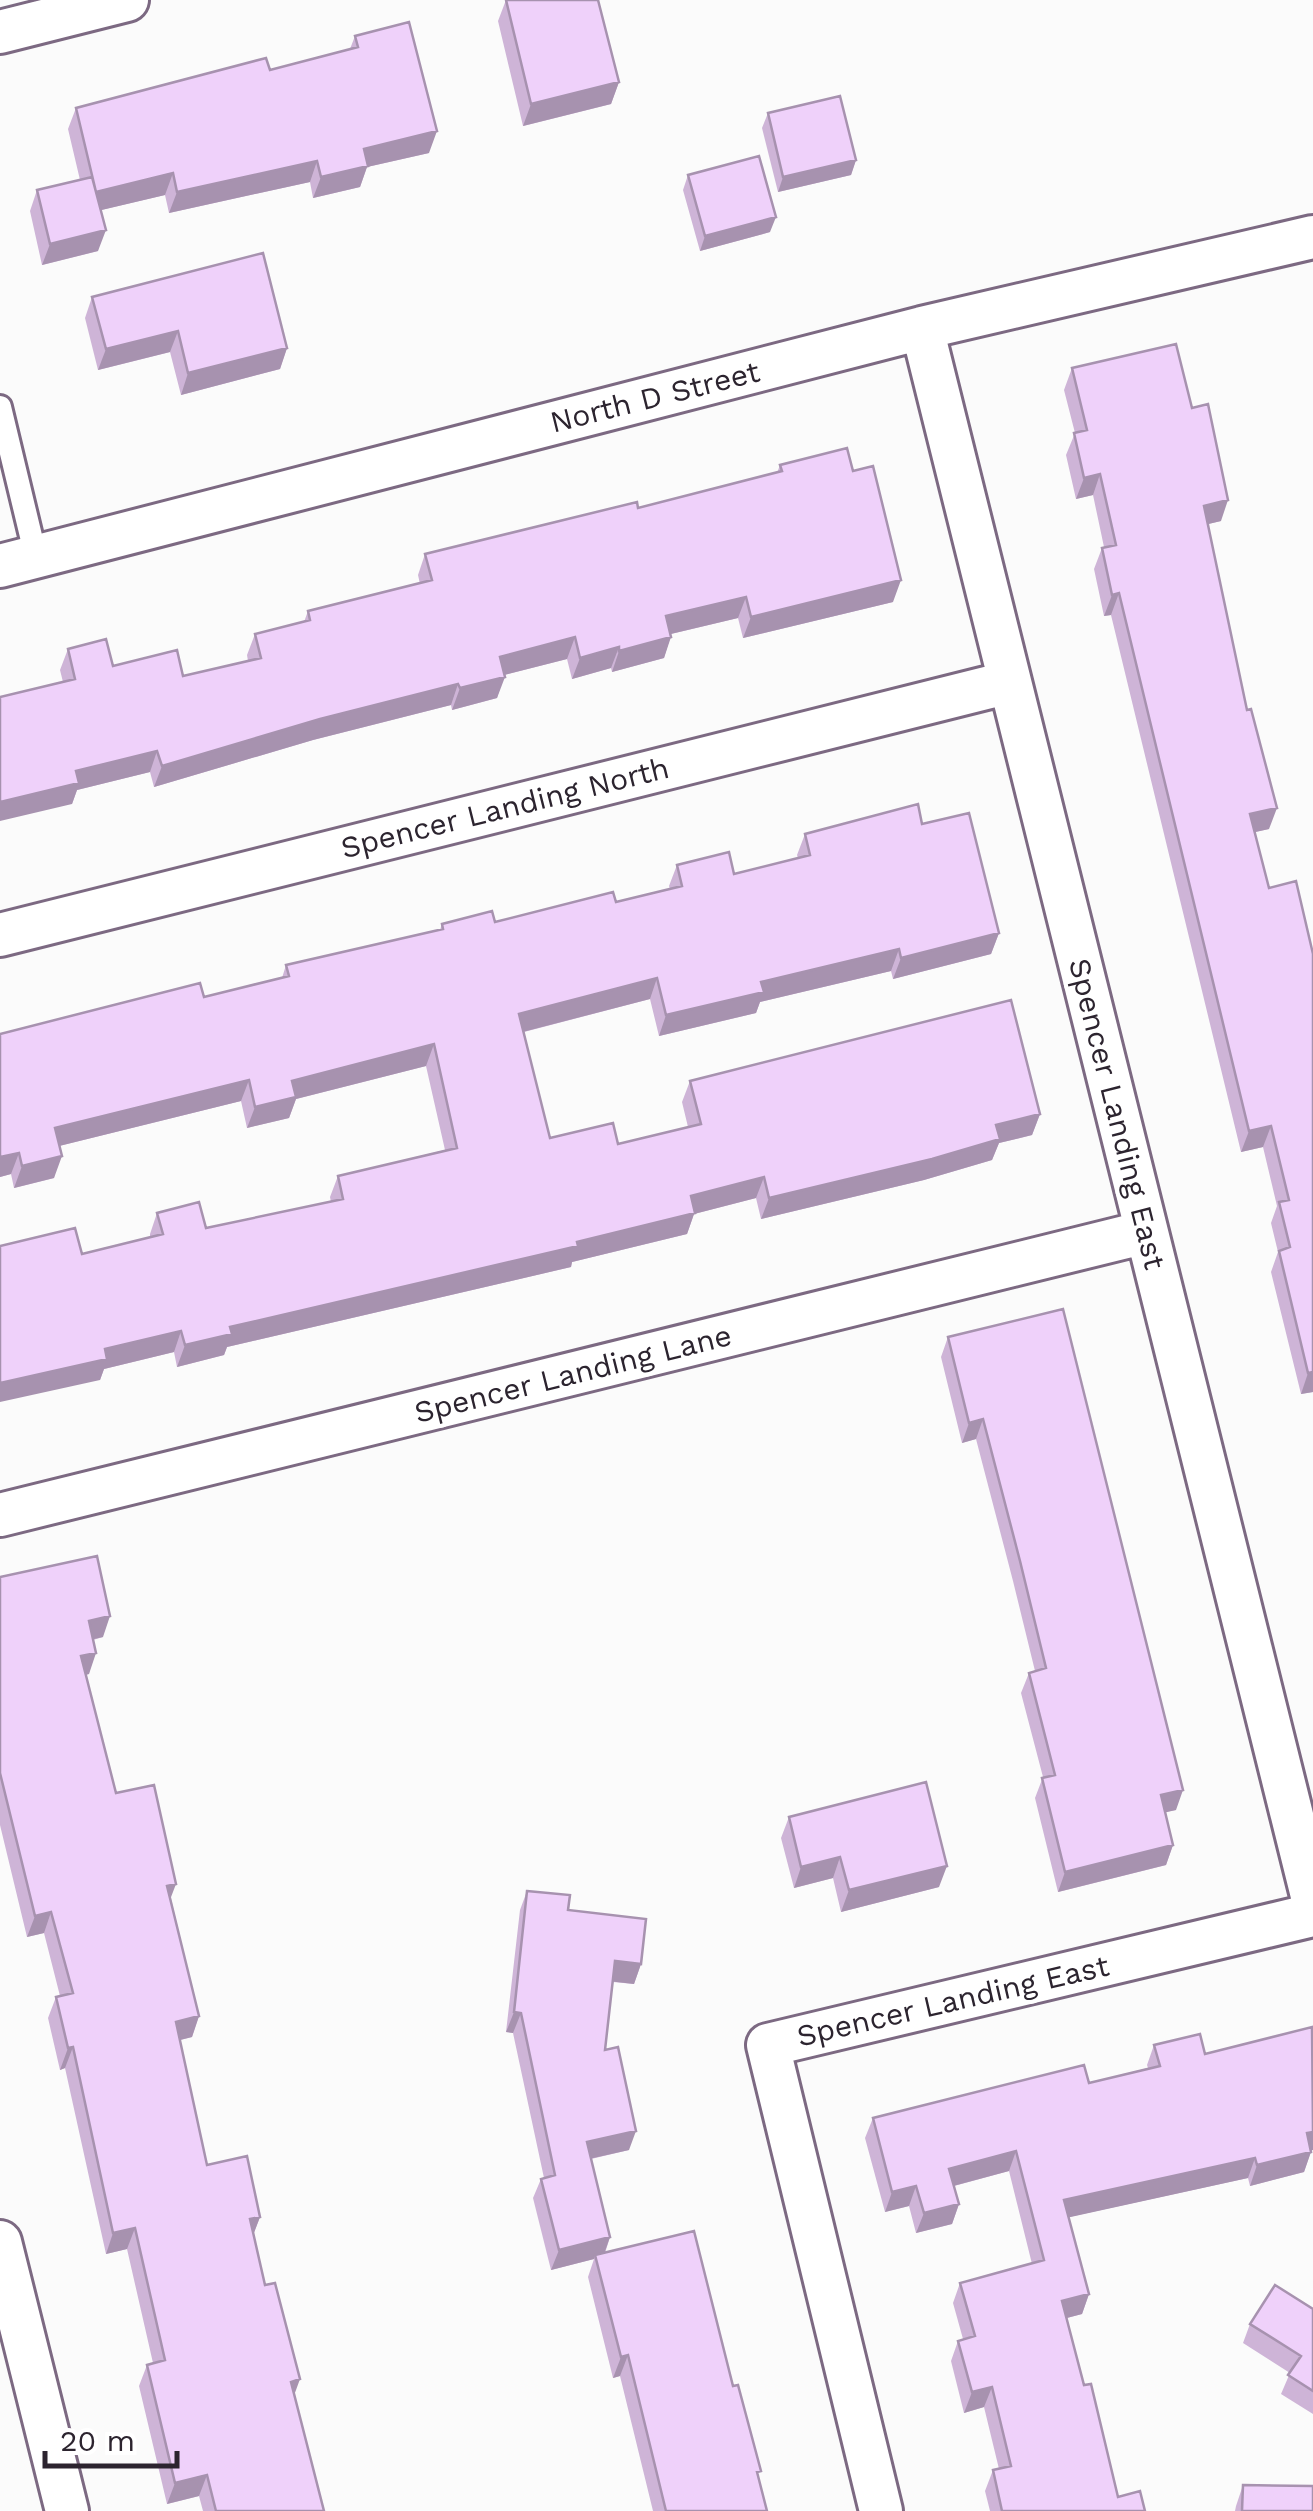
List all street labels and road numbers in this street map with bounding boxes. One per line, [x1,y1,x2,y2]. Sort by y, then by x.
street label: North D Street [547,353,764,439]
street label: Spencer Landing North [337,750,673,865]
street label: Spencer Landing East [1062,955,1173,1273]
street label: Spencer Landing Lane [411,1317,735,1430]
street label: Spencer Landing East [793,1947,1113,2053]

